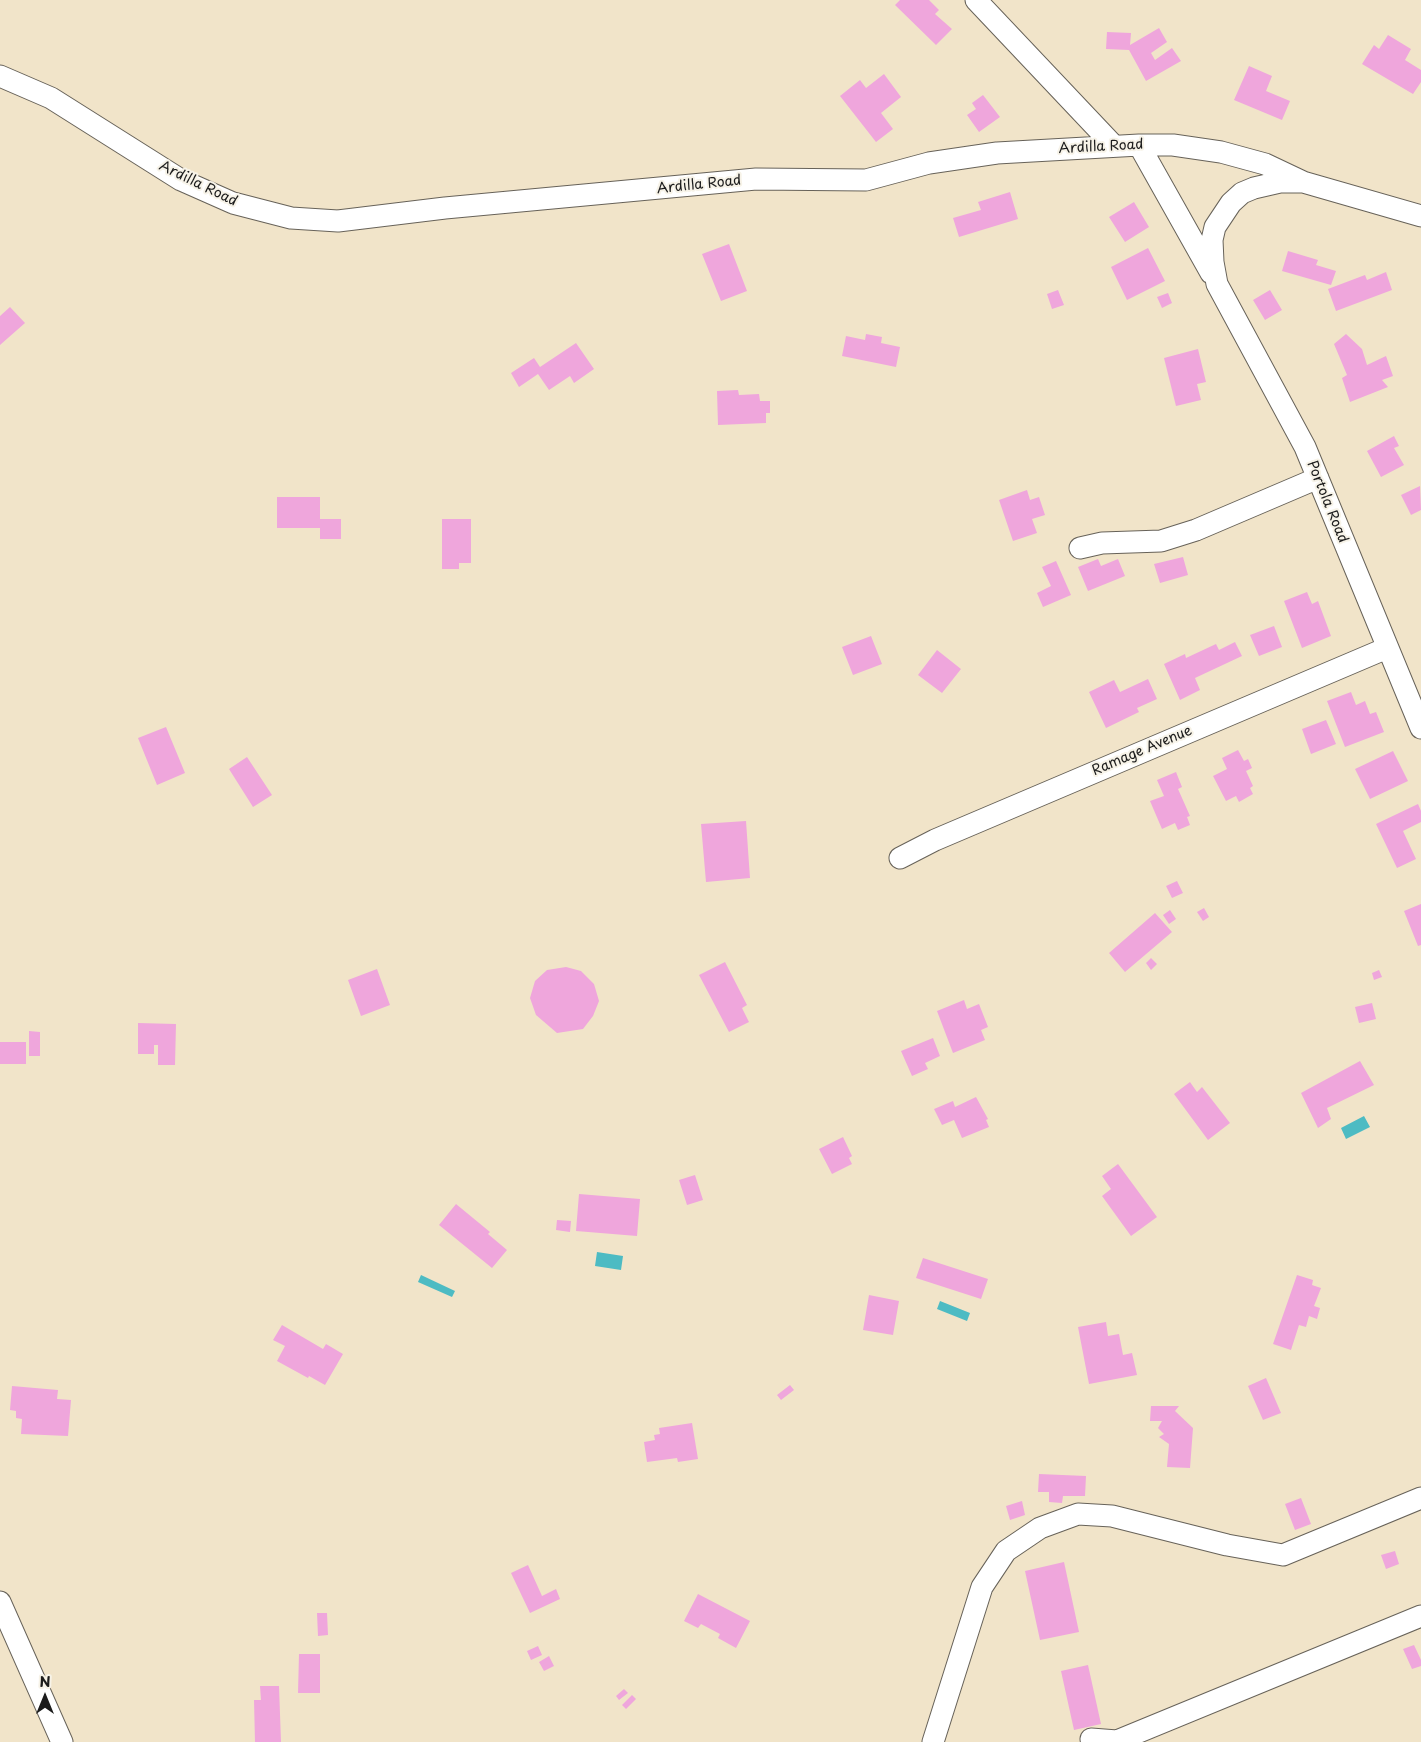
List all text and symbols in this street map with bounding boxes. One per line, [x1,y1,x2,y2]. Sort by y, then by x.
street label: Ardilla Road [1058,136,1144,158]
street label: Ardilla Road [156,158,240,210]
street label: Ardilla Road [656,172,742,198]
street label: Portola Road [1303,458,1351,546]
street label: Ramage Avenue [1090,722,1194,780]
text: N [39,1671,51,1692]
north arrow [20,1672,70,1722]

